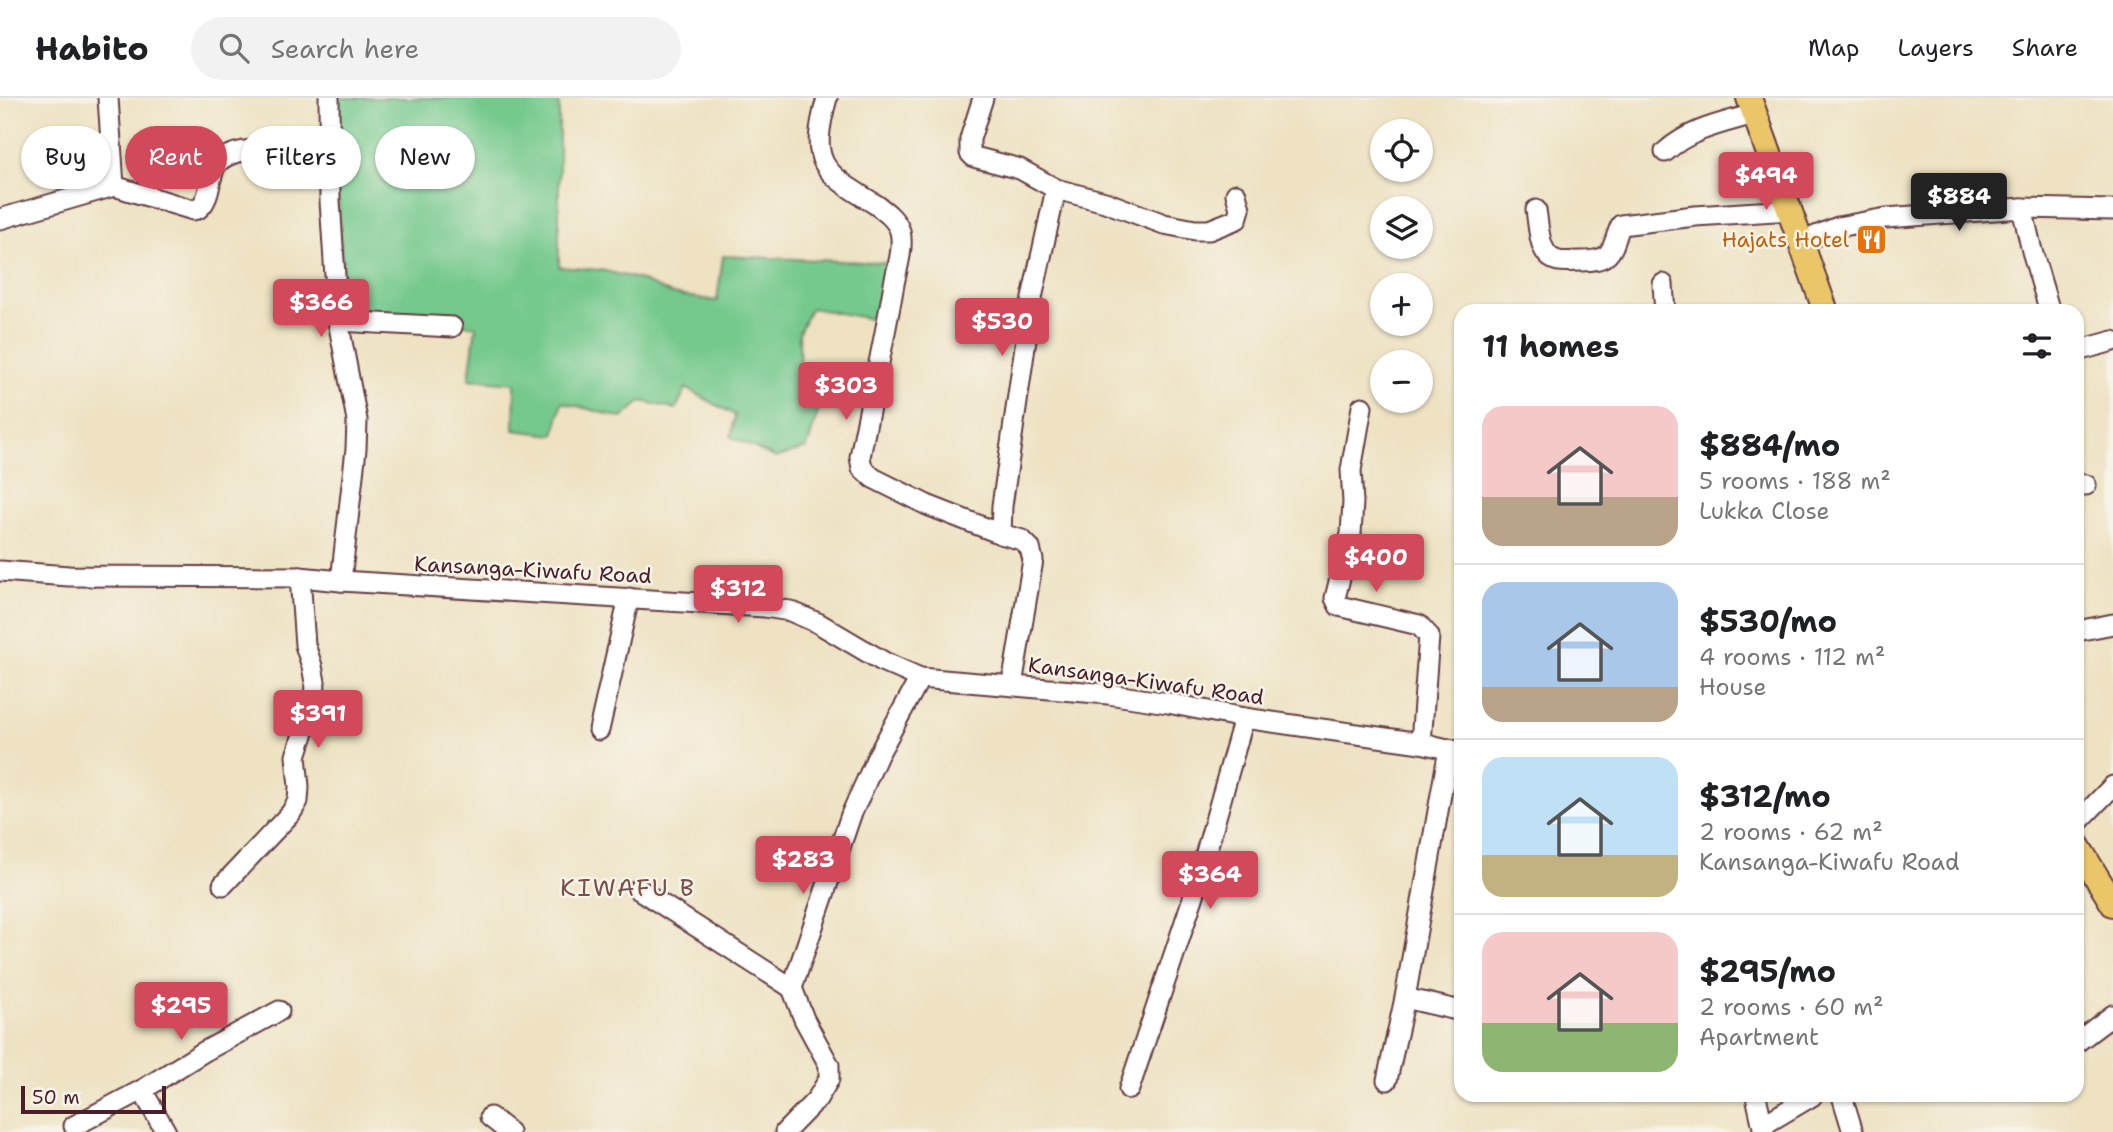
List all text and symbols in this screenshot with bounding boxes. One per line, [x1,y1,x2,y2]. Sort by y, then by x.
search box [191,17,681,80]
text: Habito [35,26,149,71]
icon: search [215,29,253,67]
text: Search here [271,31,419,66]
text: Map [1808,32,1859,64]
text: Layers [1897,32,1974,64]
text: Share [2012,32,2078,64]
map controls [1370,119,1433,413]
button: locate [1370,119,1433,182]
chip: Buy [21,126,111,189]
chip: Rent [125,126,227,189]
chip: Filters [241,126,361,189]
chip: New [375,126,475,189]
pin: $494 [1725,152,1807,212]
text: $494 [1734,160,1798,190]
pin: $884 [1918,174,2000,233]
text: $884 [1927,181,1991,211]
button: layers [1370,196,1433,259]
restaurant icon: Hajats Hotel [1855,223,1889,257]
place label: Hajats Hotel [1722,226,1850,254]
button: + [1370,273,1433,336]
pin: $366 [280,280,362,339]
text: $366 [289,287,353,317]
pin: $530 [961,299,1043,358]
text: $530 [971,306,1033,336]
text: 11 homes [1482,326,1619,367]
icon: filters [2018,327,2056,365]
button: − [1370,350,1433,413]
pin: $303 [805,362,887,422]
text: $303 [814,370,878,400]
text: $884/mo [1699,425,1840,466]
icon: home [1538,434,1622,518]
text: 5 rooms · 188 m² [1699,466,1891,496]
text: Lukka Close [1699,496,1829,526]
pin: $400 [1335,534,1417,594]
text: $400 [1344,542,1408,572]
street label: Kansanga-Kiwafu Road [414,550,652,590]
pin: $312 [697,566,779,625]
text: $312 [710,573,766,603]
text: $530/mo [1699,601,1837,642]
icon: home [1538,610,1622,694]
text: 4 rooms · 112 m² [1699,642,1885,672]
street label: Kansanga-Kiwafu Road [1026,651,1266,711]
text: House [1699,672,1767,702]
pin: $391 [277,690,359,750]
text: $391 [289,698,347,728]
text: $312/mo [1699,776,1831,817]
icon: home [1538,785,1622,869]
text: 2 rooms · 62 m² [1699,817,1883,847]
pin: $283 [762,836,844,896]
text: $283 [771,844,835,874]
text: Kansanga-Kiwafu Road [1699,847,1959,877]
pin: $364 [1169,852,1251,911]
text: $364 [1178,859,1242,889]
district label: KIWAFU B [560,872,696,904]
text: $295/mo [1699,951,1836,992]
icon: home [1538,960,1622,1044]
pin: $295 [140,982,222,1042]
text: $295 [151,990,211,1020]
text: 2 rooms · 60 m² [1699,992,1884,1022]
text: Apartment [1699,1022,1819,1052]
scale bar [21,1083,166,1115]
text: 50 m [32,1085,80,1110]

